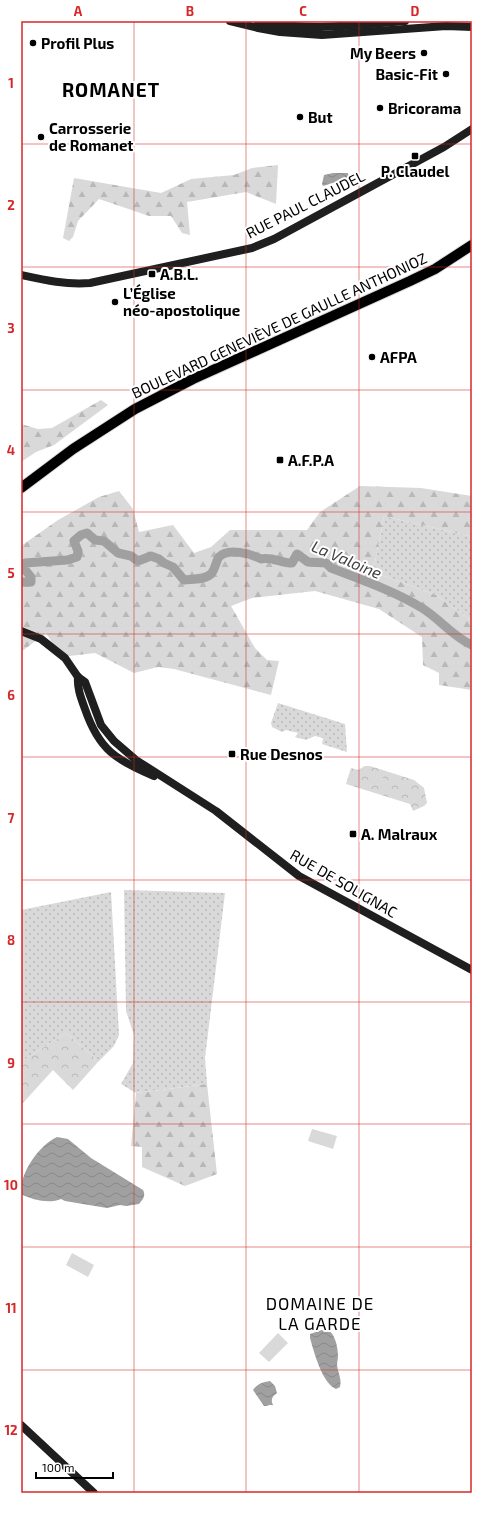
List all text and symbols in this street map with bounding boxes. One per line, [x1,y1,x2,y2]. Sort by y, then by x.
text: A [74,3,83,19]
text: B [186,3,194,19]
text: C [299,3,307,19]
text: D [411,3,420,19]
place label: Profil Plus [41,34,114,52]
marker: Profil Plus [28,38,38,48]
place label: My Beers [350,44,416,63]
marker: My Beers [419,48,429,58]
place label: Basic-Fit [375,65,438,83]
marker: Basic-Fit [441,69,451,79]
text: 1 [8,75,14,91]
district label: ROMANET [62,78,160,101]
place label: Bricorama [388,99,461,117]
marker: Bricorama [375,103,385,113]
place label: But [308,108,333,126]
marker: But [295,112,305,122]
place label: Carrosserie de Romanet [49,119,134,154]
marker: Carrosserie de Romanet [36,132,46,142]
marker: P. Claudel [410,151,420,161]
place label: P. Claudel [381,162,449,180]
street label: RUE PAUL CLAUDEL [243,166,368,242]
text: 2 [7,197,15,213]
street label: BOULEVARD GENEVIÈVE DE GAULLE ANTHONIOZ [128,248,430,402]
place label: A.B.L. [160,265,198,283]
marker: A.B.L. [147,269,157,279]
place label: L’Église néo-apostolique [123,283,240,319]
marker: L’Église néo-apostolique [110,297,120,307]
text: 3 [7,320,15,336]
place label: AFPA [380,348,417,366]
marker: AFPA [367,352,377,362]
text: 4 [7,442,15,458]
place label: A.F.P.A [288,451,334,469]
marker: A.F.P.A [275,455,285,465]
water label: La Valoine [309,536,385,582]
text: 5 [7,565,15,581]
text: 6 [7,687,15,703]
place label: Rue Desnos [240,745,323,763]
marker: Rue Desnos [227,749,237,759]
text: 7 [8,810,15,826]
place label: A. Malraux [361,825,438,843]
marker: A. Malraux [348,829,358,839]
street label: RUE DE SOLIGNAC [287,845,401,921]
text: 8 [7,932,15,948]
text: 9 [7,1055,15,1071]
text: 10 [4,1177,18,1193]
district label: DOMAINE DE LA GARDE [266,1293,374,1333]
text: 11 [5,1300,17,1316]
text: 12 [4,1422,18,1438]
scale bar [36,1454,113,1480]
text: 100 m [42,1460,74,1474]

